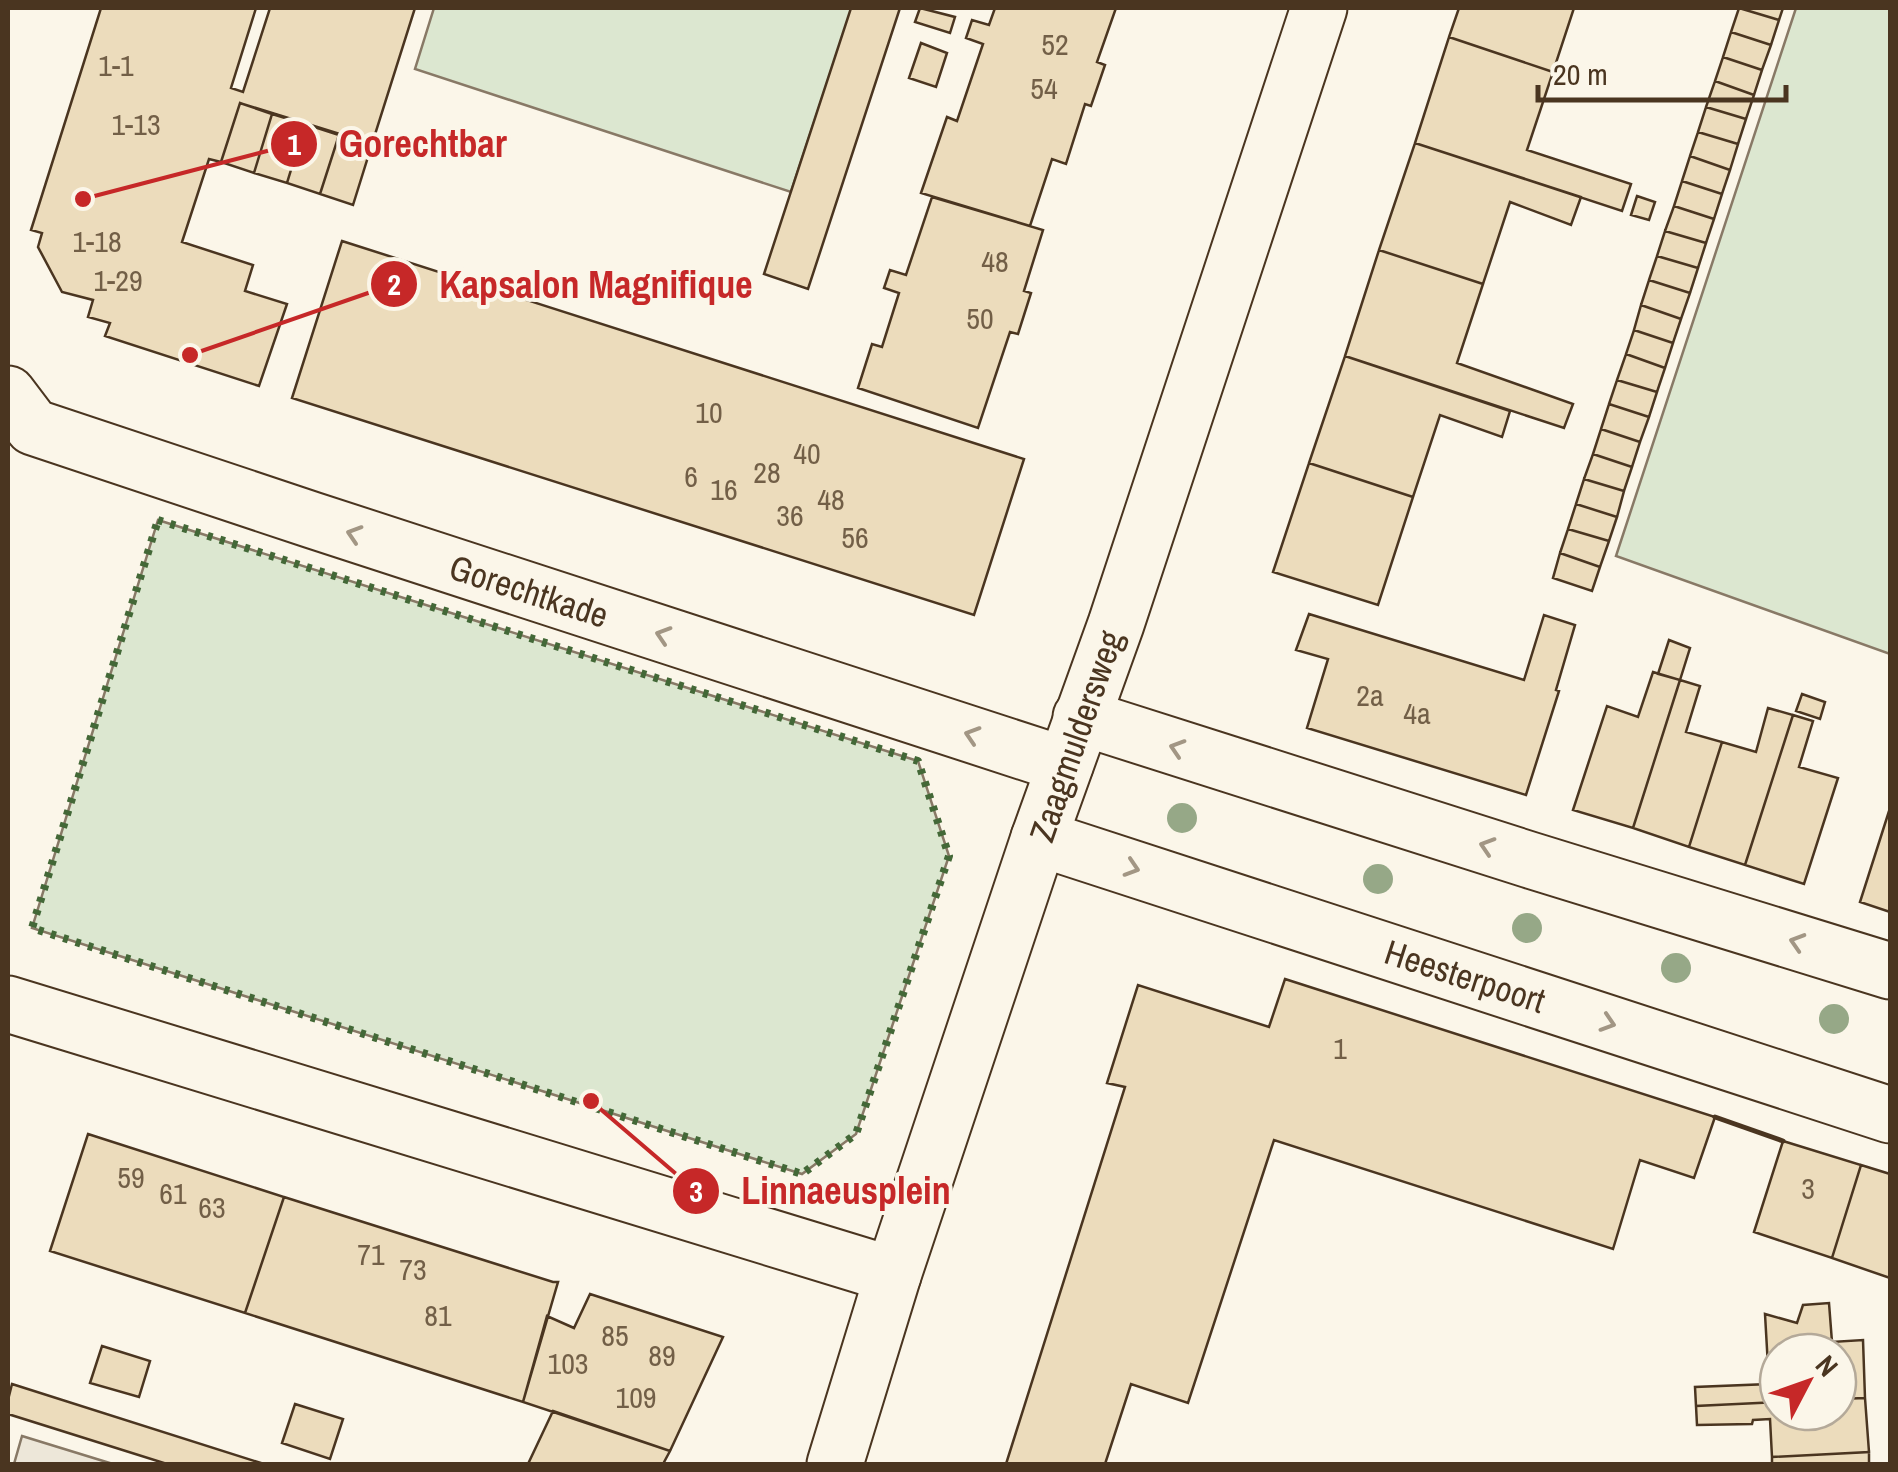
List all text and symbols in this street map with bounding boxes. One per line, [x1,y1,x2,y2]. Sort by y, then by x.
house number: 52 [1041,24,1069,64]
scale bar [1538,40,1786,102]
house number: 1-1 [98,45,134,85]
text: 20 m [1553,54,1608,94]
house number: 54 [1030,68,1058,108]
house number: 1-13 [111,104,161,144]
callout: Gorechtbar [269,110,527,178]
text: Gorechtbar [339,118,508,169]
text: 1 [287,124,301,164]
house number: 1-18 [72,221,122,261]
house number: 48 [981,241,1009,281]
callout: Kapsalon Magnifique [369,250,772,318]
text: Kapsalon Magnifique [439,259,753,310]
house number: 1-29 [93,260,143,300]
text: 2 [387,264,401,304]
house number: 50 [966,298,994,338]
house number: 10 [695,392,723,432]
house number: 40 [793,433,821,473]
house number: 28 [753,452,781,492]
house number: 6 [684,456,698,496]
house number: 16 [710,469,738,509]
house number: 48 [817,479,845,519]
house number: 36 [776,495,804,535]
house number: 56 [841,517,869,557]
one-way arrow [346,525,363,545]
street label: Gorechtkade [444,543,614,639]
street label: Zaagmuldersweg [1018,624,1134,848]
one-way arrow [655,626,672,646]
house number: 2a [1356,675,1384,715]
house number: 4a [1403,693,1431,733]
one-way arrow [964,727,981,747]
one-way arrow [1169,739,1186,759]
one-way arrow [1479,837,1496,858]
one-way arrow [1123,857,1140,877]
street label: Heesterpoort [1379,928,1551,1024]
one-way arrow [1790,933,1807,954]
one-way arrow [1598,1011,1615,1031]
house number: 1 [1333,1028,1347,1068]
house number: 59 [117,1157,145,1197]
callout: Linnaeusplein [671,1157,971,1225]
text: Linnaeusplein [741,1165,951,1216]
house number: 3 [1801,1168,1815,1208]
text: 3 [689,1171,703,1211]
house number: 61 [159,1173,187,1213]
house number: 63 [198,1187,226,1227]
house number: 71 [357,1234,385,1274]
house number: 73 [399,1249,427,1289]
house number: 81 [424,1295,452,1335]
house number: 85 [601,1315,629,1355]
north arrow [1758,1332,1858,1432]
house number: 89 [648,1335,676,1375]
house number: 103 [547,1343,589,1383]
text: N [1807,1347,1847,1384]
house number: 109 [615,1377,657,1417]

